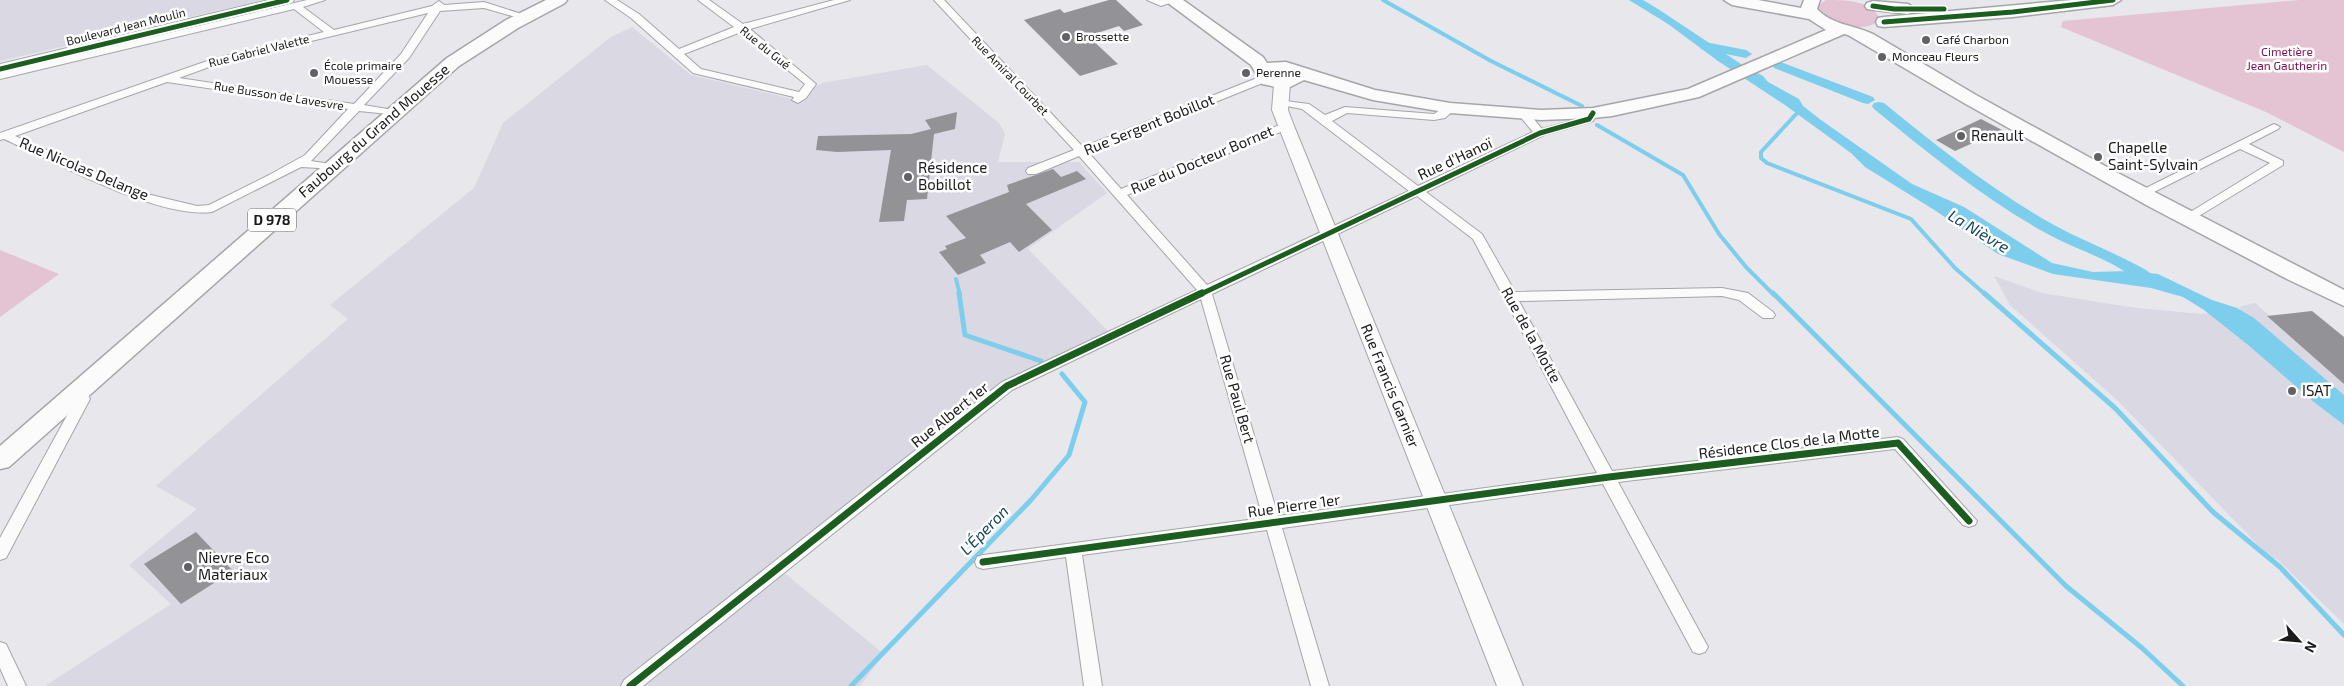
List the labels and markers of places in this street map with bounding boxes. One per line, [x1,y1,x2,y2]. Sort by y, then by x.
place label: Brossette [1076,29,1129,43]
marker: Brossette [1060,31,1072,43]
place label: Café Charbon [1936,32,2009,46]
marker: Café Charbon [1920,34,1932,46]
place label: Monceau Fleurs [1892,49,1979,63]
marker: Monceau Fleurs [1876,51,1888,63]
place label: École primaire Mouesse [324,58,402,86]
place label: Perenne [1256,65,1301,79]
marker: École primaire Mouesse [308,67,320,79]
marker: Perenne [1240,67,1252,79]
place label: Renault [1971,126,2024,144]
marker: Renault [1955,130,1967,142]
place label: Chapelle Saint-Sylvain [2108,138,2198,173]
marker: Chapelle Saint-Sylvain [2092,151,2104,163]
place label: Résidence Bobillot [918,158,987,193]
marker: Résidence Bobillot [902,171,914,183]
place label: ISAT [2302,381,2332,399]
marker: ISAT [2286,385,2298,397]
place label: Nievre Eco Materiaux [198,548,270,583]
marker: Nievre Eco Materiaux [182,561,194,573]

